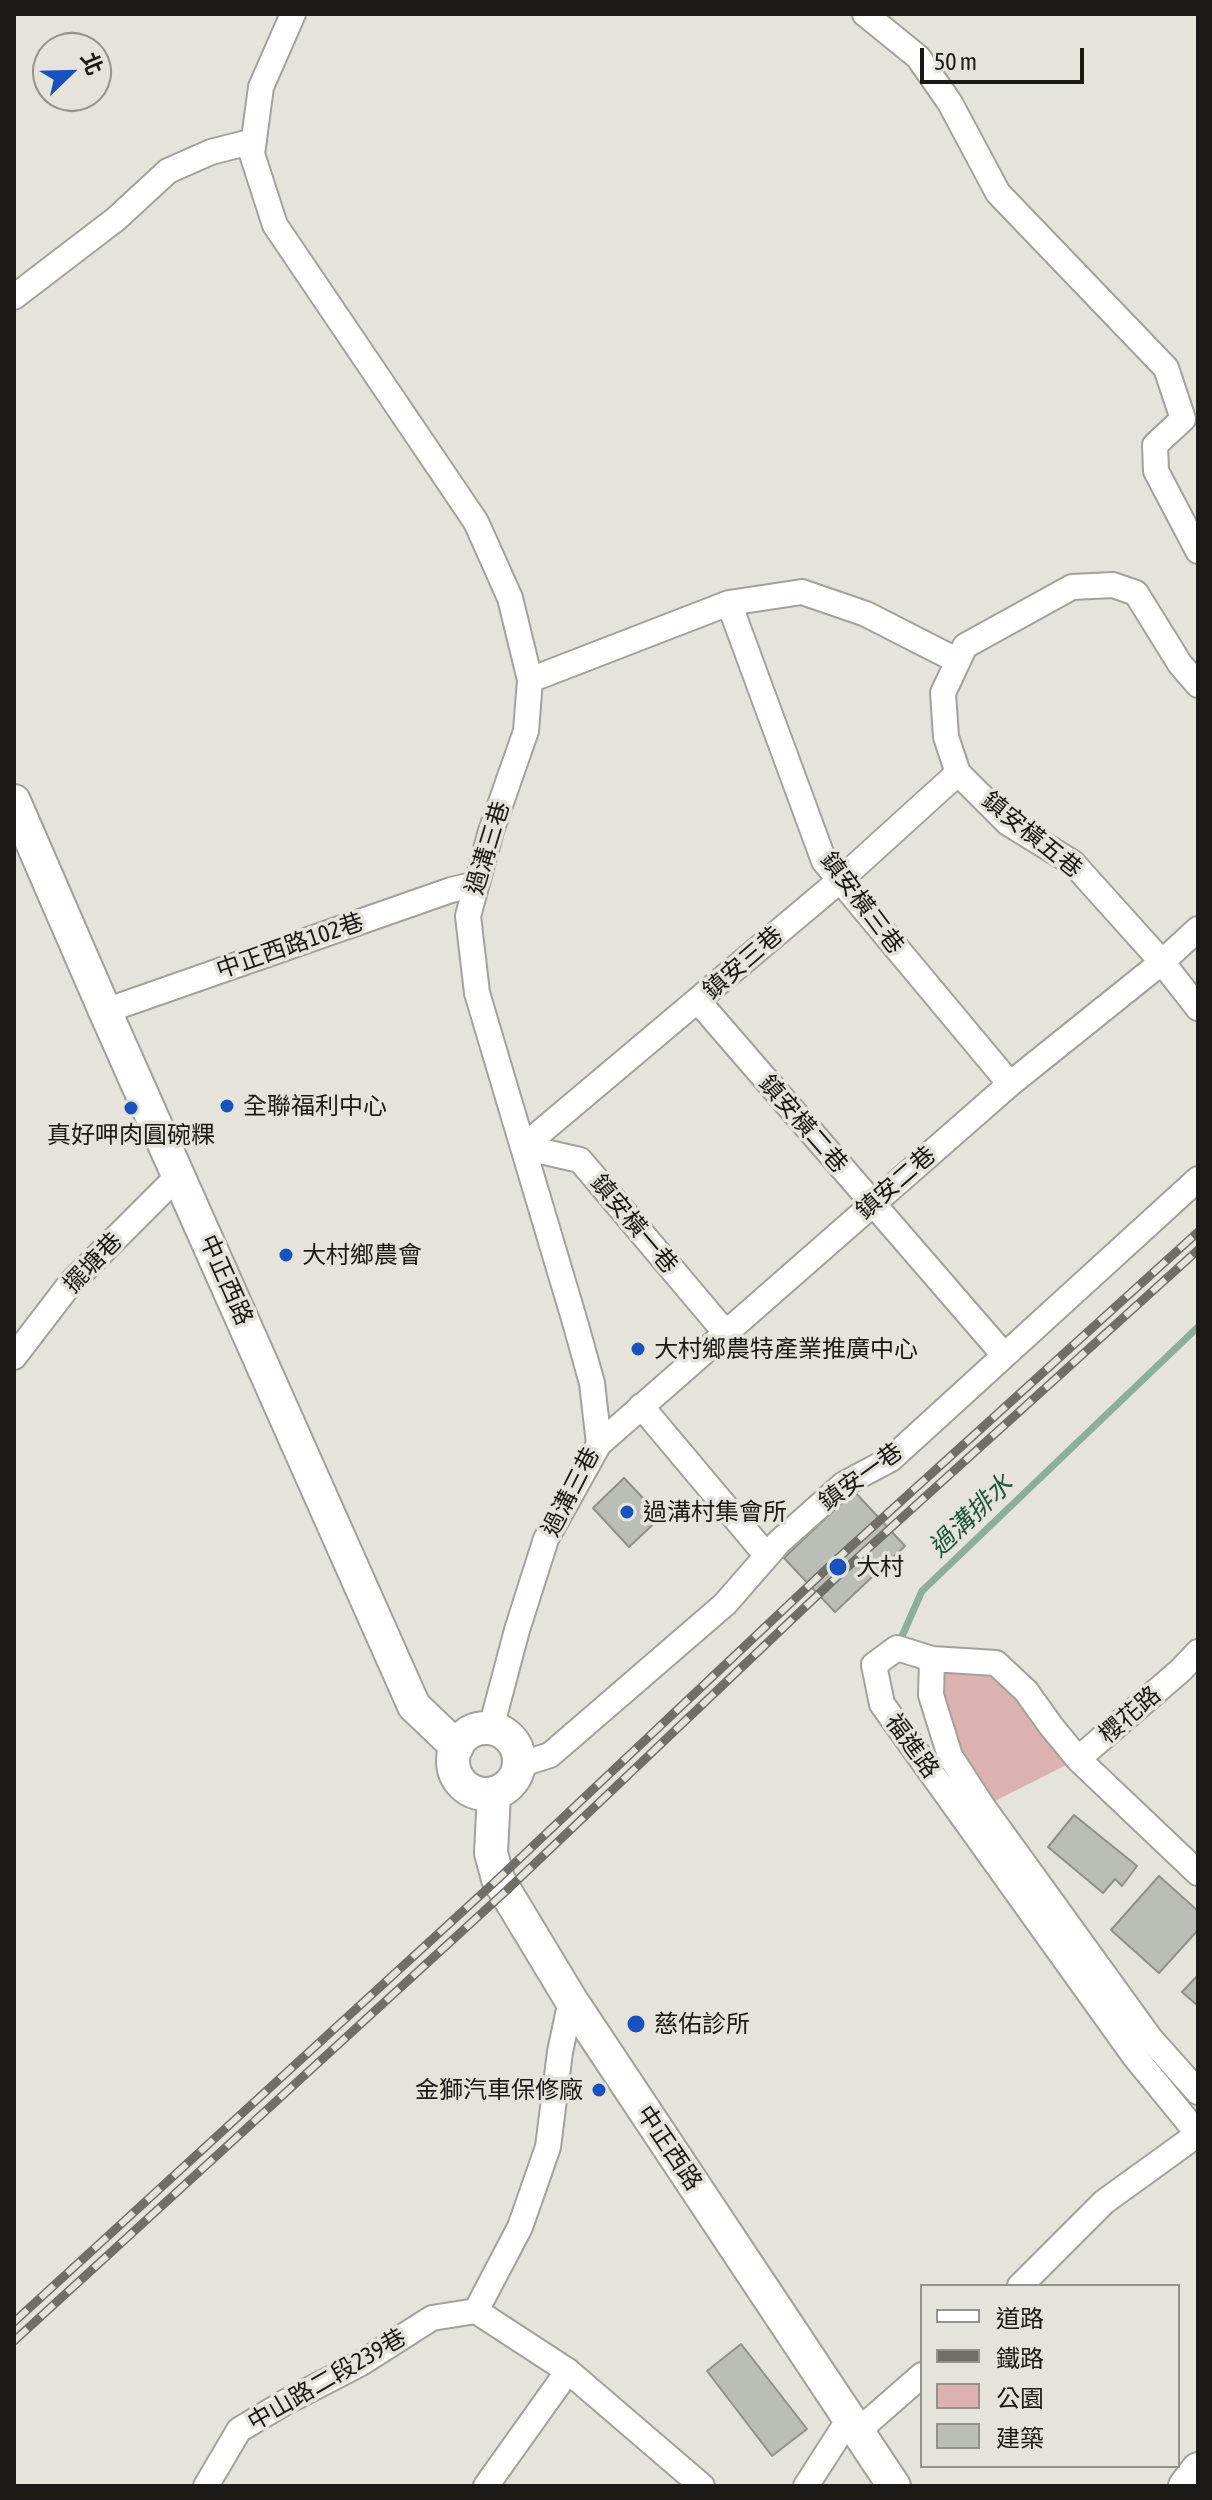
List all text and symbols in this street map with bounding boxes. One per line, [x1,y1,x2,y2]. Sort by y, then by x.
north arrow [32,32,112,112]
scale bar [924,32,1088,82]
text: 北 [76,48,109,79]
text: 50 m [934,48,977,75]
street label: 鎮安橫五巷 [976,786,1088,884]
street label: 過溝三巷 [460,798,516,898]
street label: 鎮安橫三巷 [814,846,910,960]
street label: 中正西路102巷 [213,907,367,985]
street label: 鎮安三巷 [697,921,789,1005]
street label: 鎮安橫二巷 [753,1069,853,1179]
place label: 全聯福利中心 [243,1092,387,1120]
marker: 全聯福利中心 [218,1097,236,1115]
marker: 真好呷肉圓碗粿 [122,1099,140,1117]
place label: 真好呷肉圓碗粿 [47,1121,215,1149]
street label: 鎮安二巷 [850,1141,942,1225]
street label: 鎮安橫一巷 [584,1169,684,1279]
street label: 擺塘巷 [58,1227,128,1299]
street label: 中正西路 [193,1230,259,1330]
place label: 大村鄉農會 [302,1241,422,1269]
marker: 大村鄉農會 [277,1246,295,1264]
place label: 大村鄉農特產業推廣中心 [654,1335,918,1363]
marker: 大村鄉農特產業推廣中心 [629,1340,647,1358]
street label: 鎮安一巷 [814,1437,908,1517]
street label: 過溝三巷 [536,1443,606,1541]
water label: 過溝排水 [923,1469,1019,1563]
place label: 過溝村集會所 [643,1498,787,1526]
marker: 過溝村集會所 [618,1503,636,1521]
place label: 大村 [856,1553,904,1581]
marker: 大村 [827,1556,849,1578]
street label: 櫻花路 [1093,1681,1167,1749]
street label: 福進路 [879,1708,945,1784]
place label: 慈佑診所 [654,2010,750,2038]
marker: 慈佑診所 [625,2013,647,2035]
place label: 金獅汽車保修廠 [415,2076,583,2104]
marker: 金獅汽車保修廠 [590,2081,608,2099]
street label: 中正西路 [630,2100,708,2196]
legend [920,2284,1180,2468]
text: 道路 [996,2305,1044,2332]
street label: 中山路二段239巷 [243,2323,411,2437]
text: 鐵路 [996,2345,1044,2372]
text: 公園 [996,2385,1044,2412]
text: 建築 [996,2425,1044,2452]

